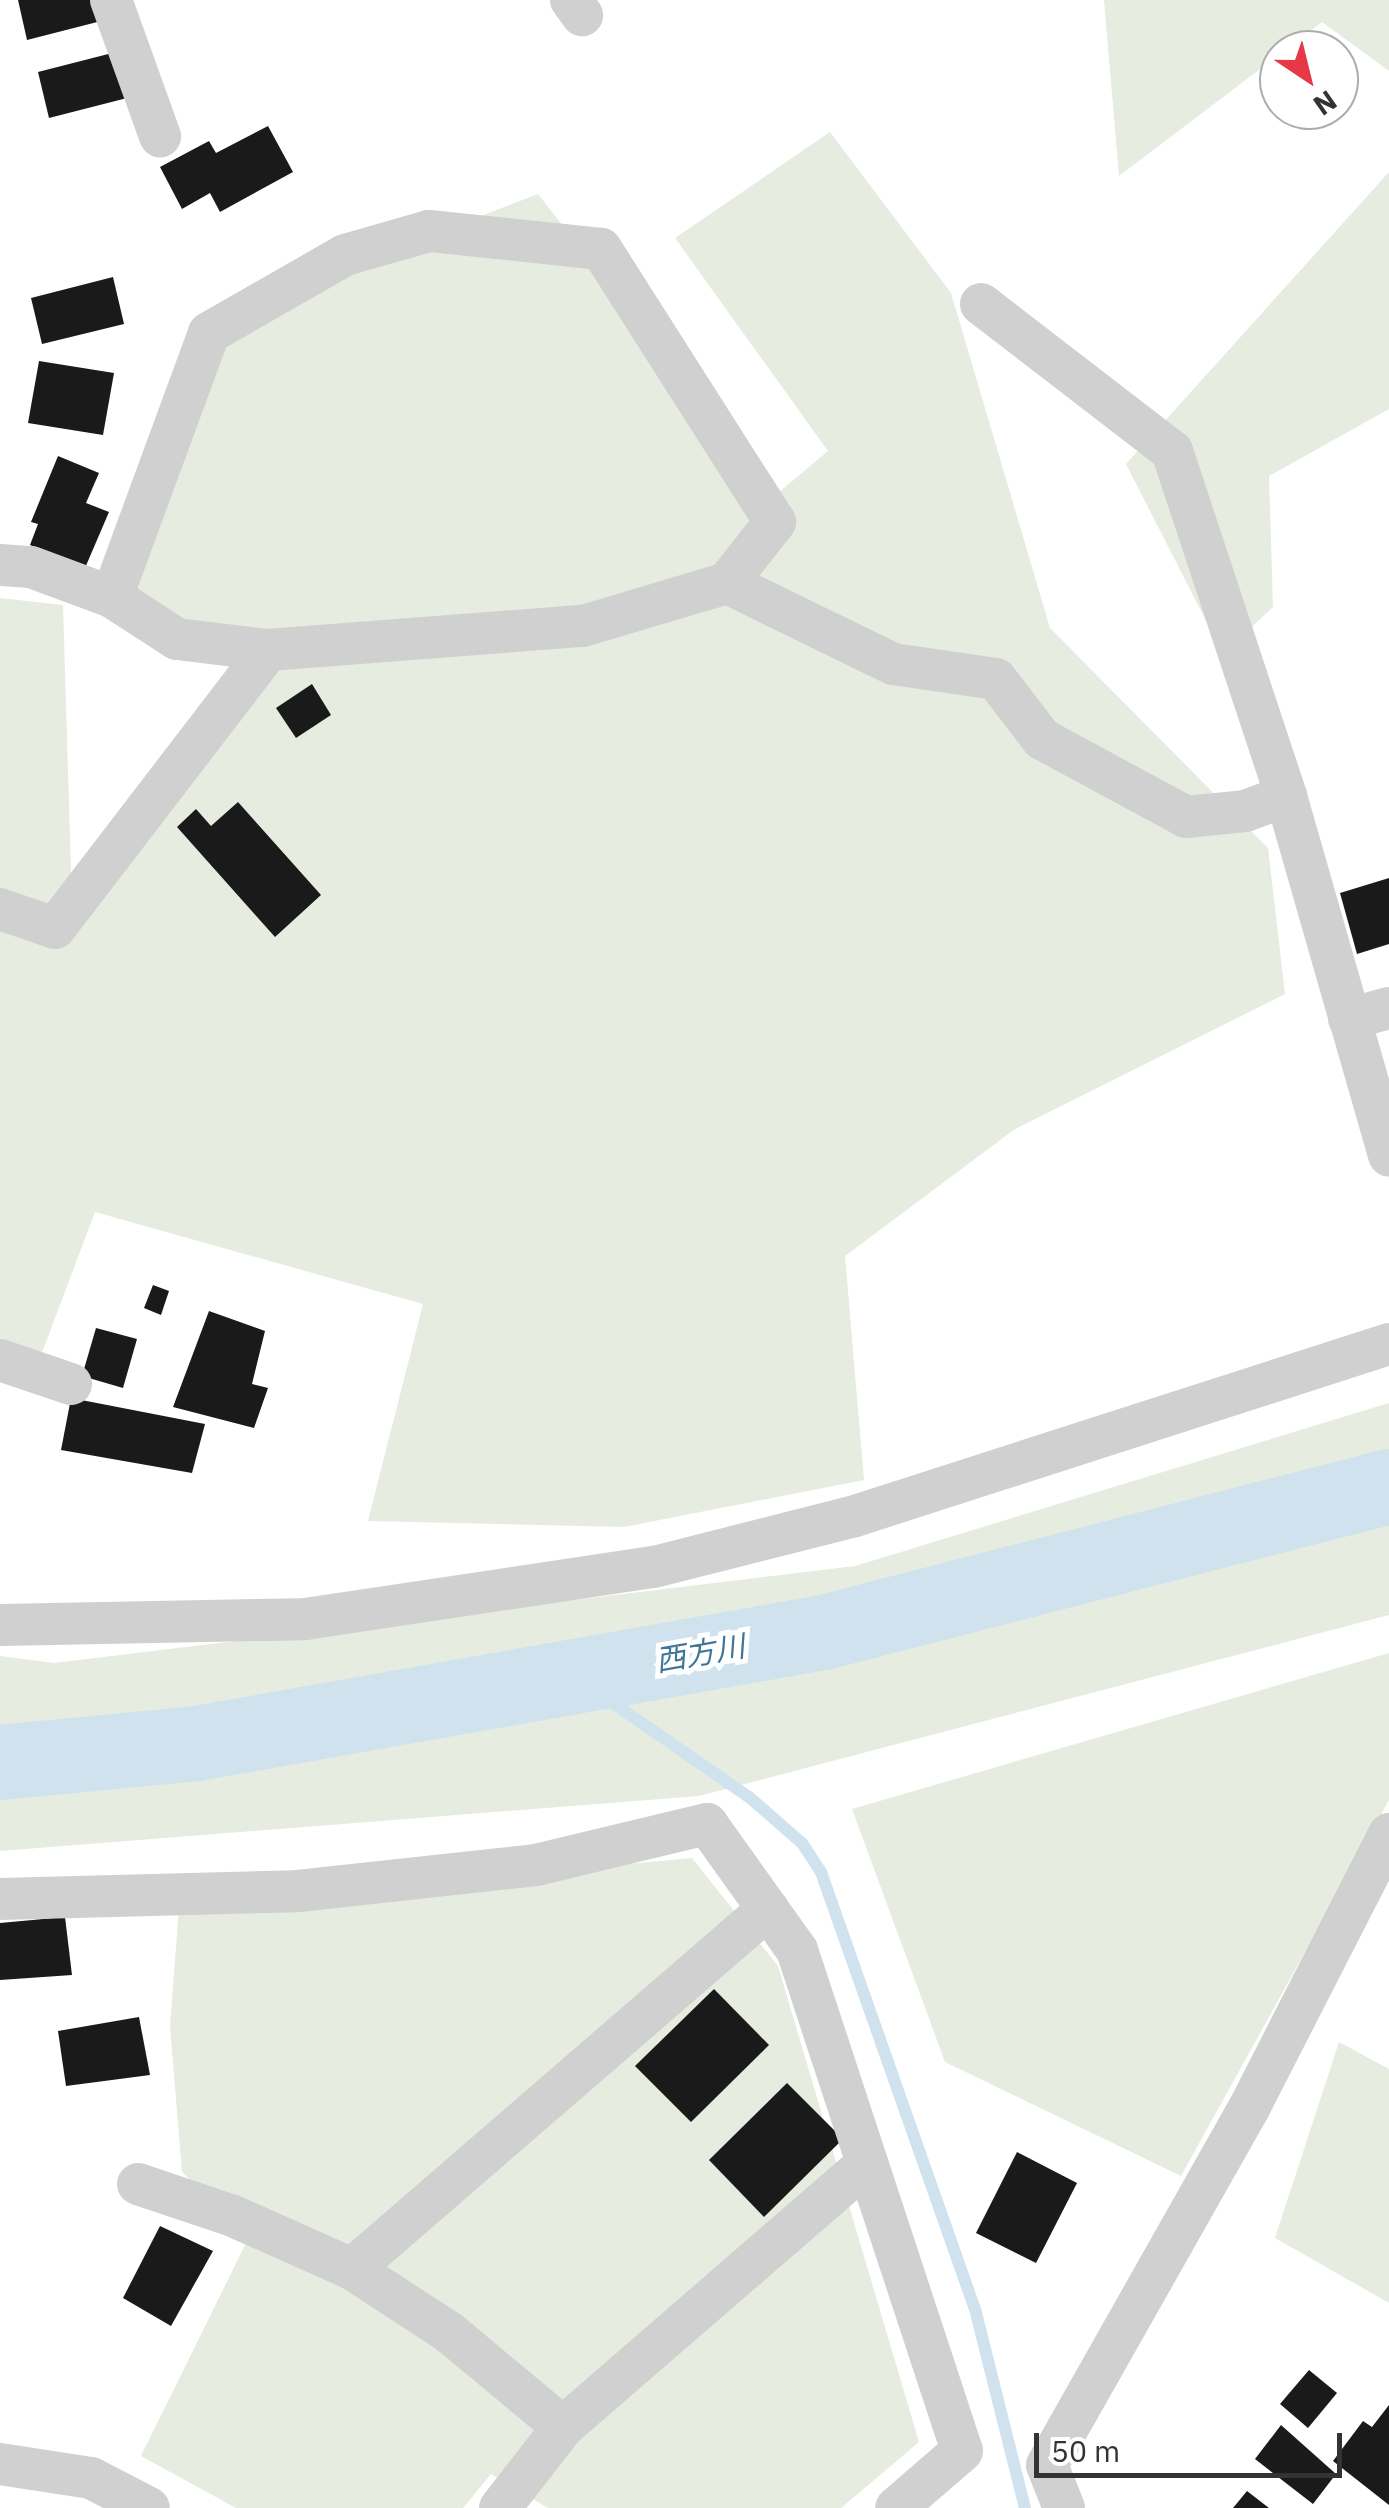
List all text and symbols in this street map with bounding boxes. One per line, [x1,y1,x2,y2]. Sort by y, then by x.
north arrow [1259,30,1359,130]
text: N [1306,82,1344,124]
water label: 西方川 [653,1627,747,1679]
scale bar [1039,2413,1346,2475]
text: 50 m [1051,2431,1120,2470]

